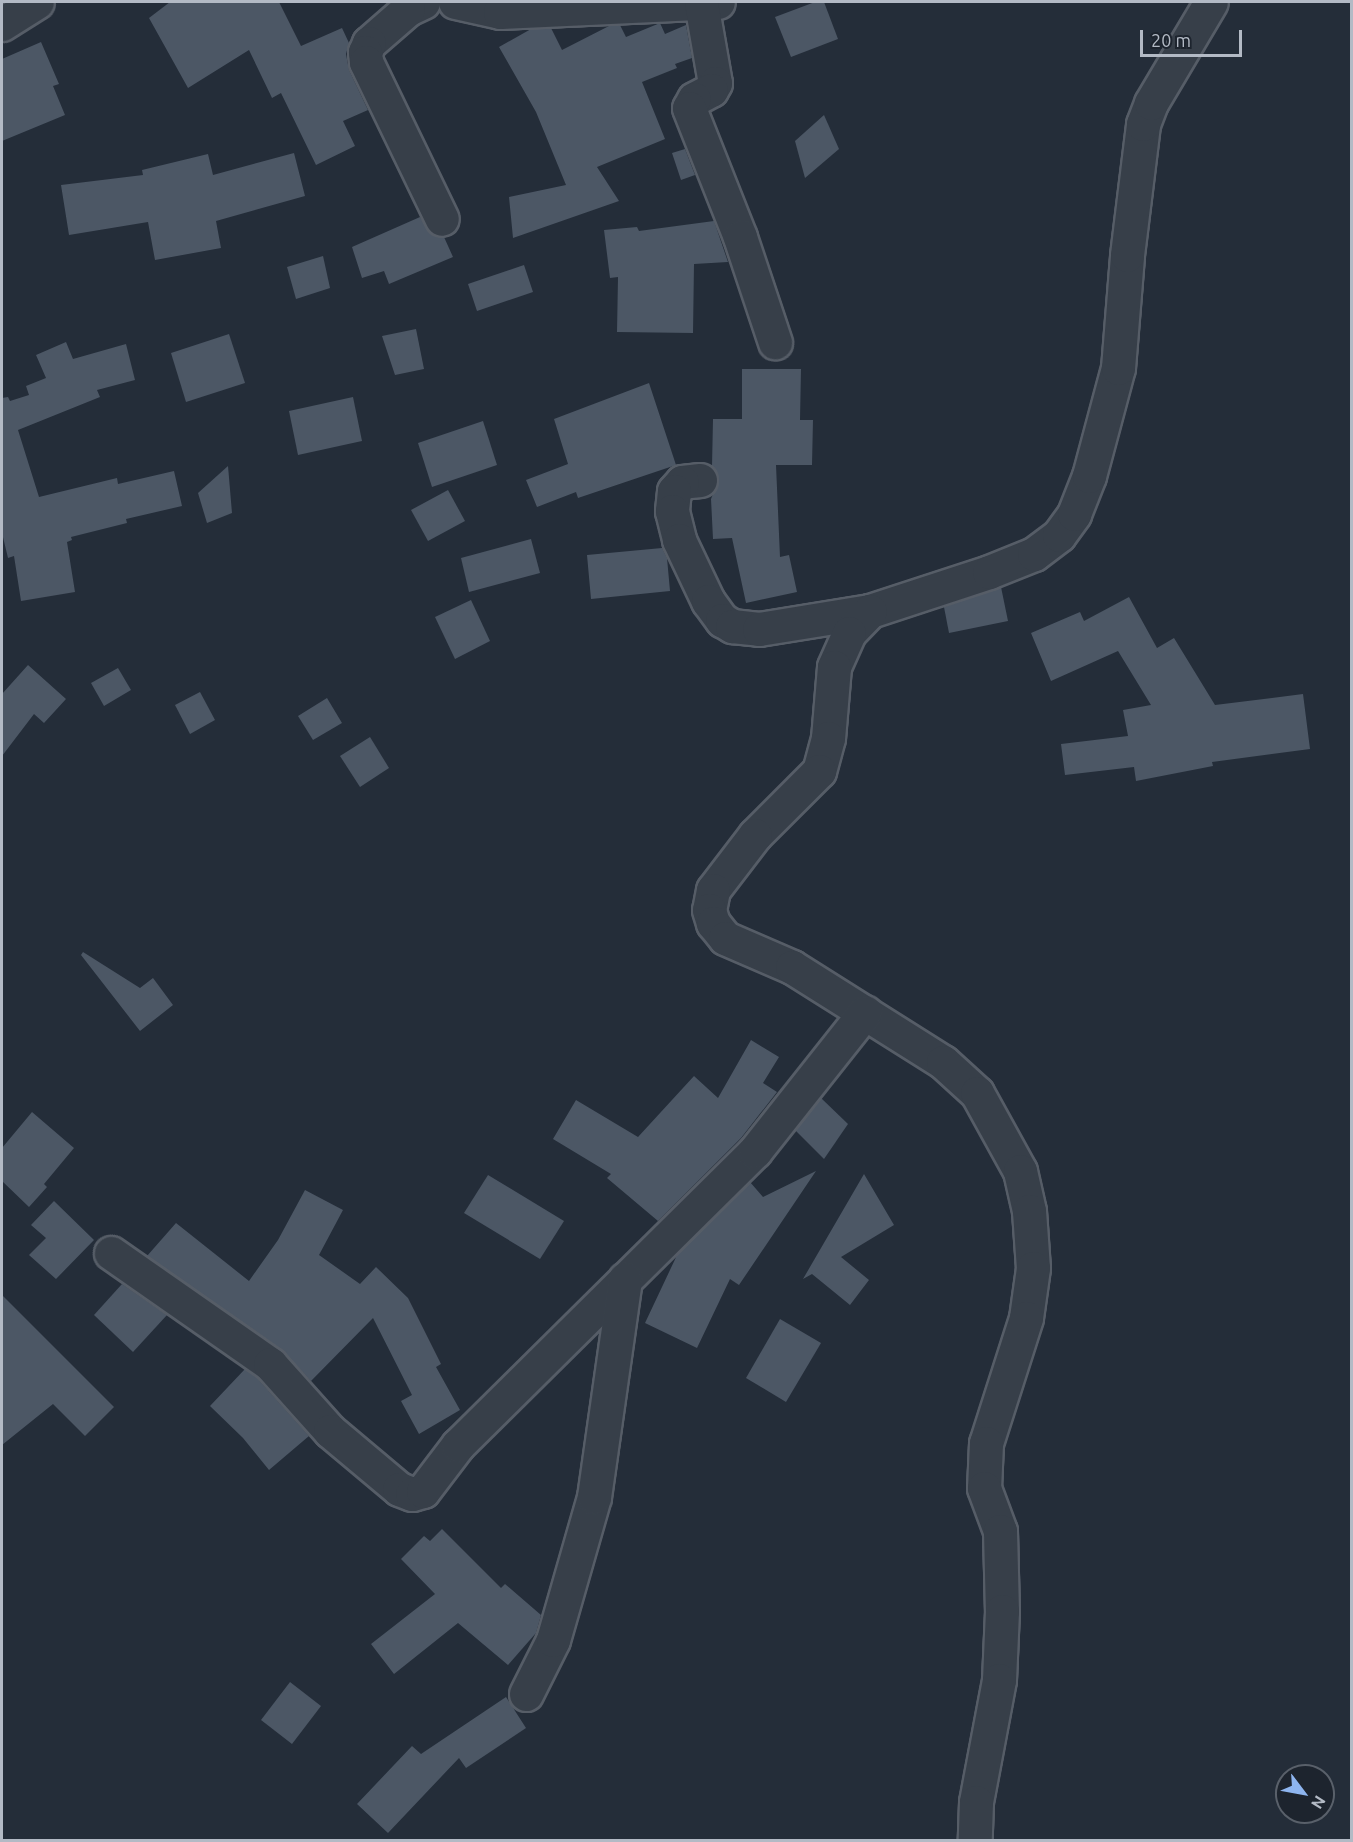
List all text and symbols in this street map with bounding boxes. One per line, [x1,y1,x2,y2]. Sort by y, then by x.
scale bar [1143,18,1245,56]
text: 20 m [1151,30,1191,50]
north arrow [1275,1764,1335,1824]
text: N [1308,1793,1329,1812]

